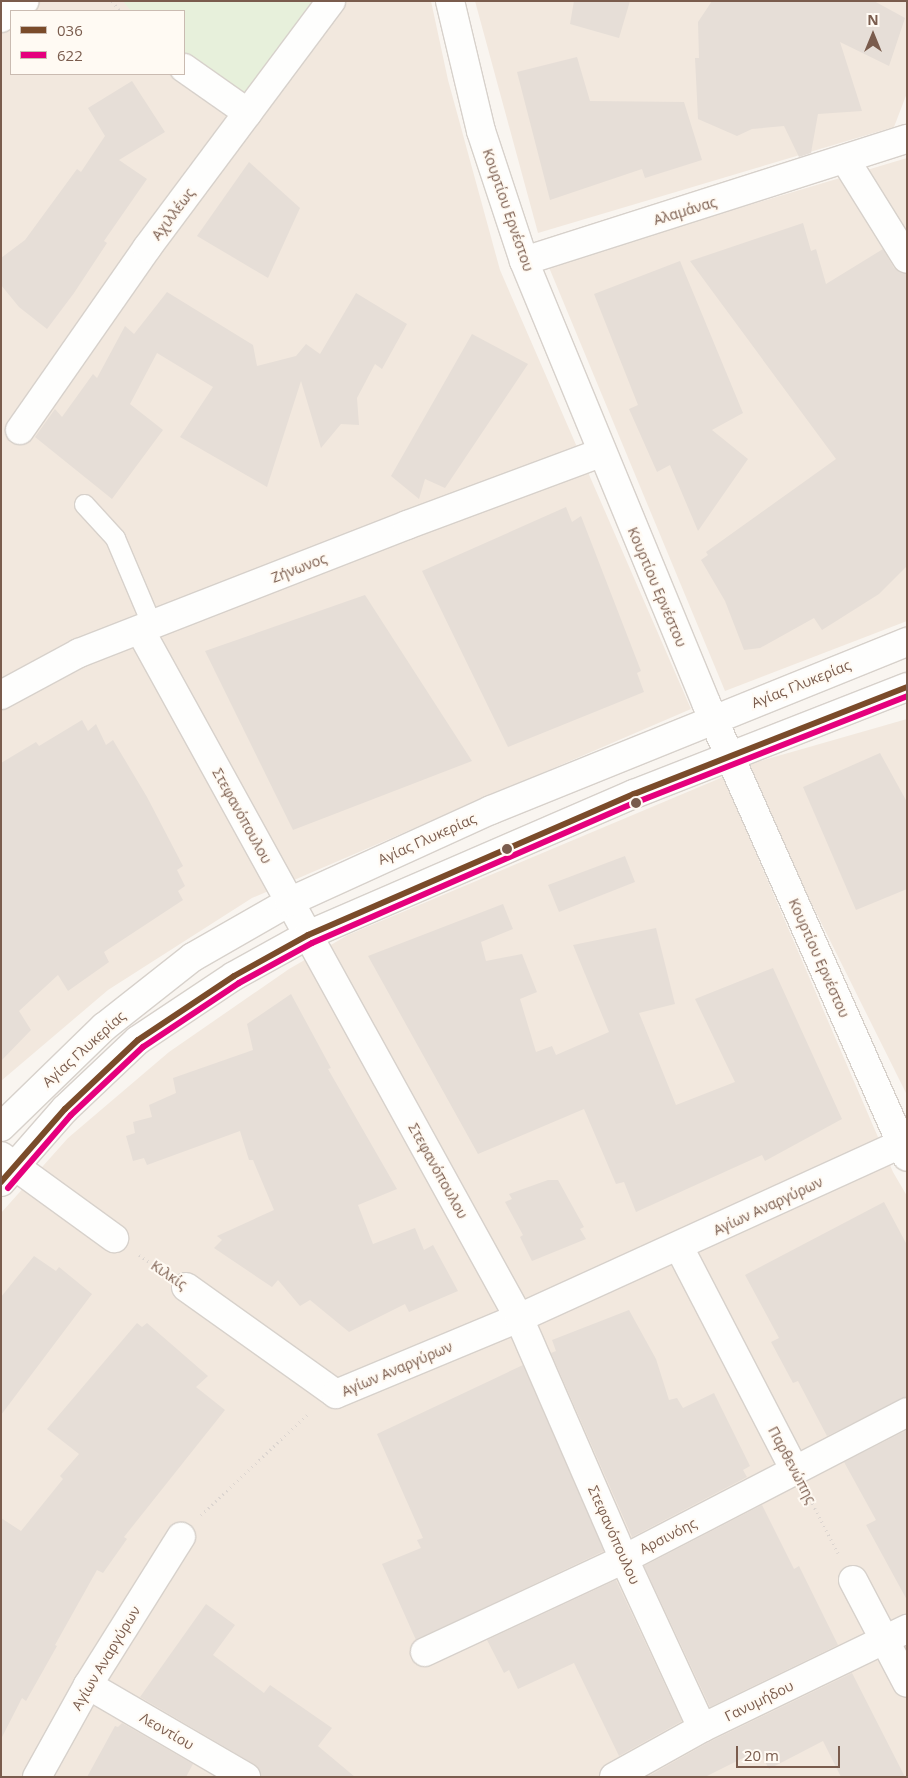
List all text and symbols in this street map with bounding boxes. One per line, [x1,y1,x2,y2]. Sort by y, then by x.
legend [10,10,185,75]
north arrow [848,10,898,60]
text: N [867,10,879,29]
text: 036 [57,20,83,40]
text: 622 [57,45,83,65]
street label: Κουρτίου Ερνέστου [479,147,537,273]
street label: Αχιλλέως [148,185,198,243]
street label: Αλαμάνας [651,193,719,229]
street label: Κουρτίου Ερνέστου [624,525,690,649]
street label: Ζήνωνος [269,550,329,586]
street label: Αγίας Γλυκερίας [749,656,853,712]
street label: Στεφανόπουλου [209,765,275,867]
unlabelled marker [631,798,641,808]
street label: Αγίας Γλυκερίας [375,810,479,868]
unlabelled marker [502,844,512,854]
street label: Κουρτίου Ερνέστου [785,896,853,1020]
street label: Αγίας Γλυκερίας [39,1007,129,1091]
street label: Στεφανόπουλου [405,1120,471,1222]
street label: Αγίων Αναργύρων [711,1173,825,1239]
street label: Κιλκίς [148,1257,190,1293]
street label: Αγίων Αναργύρων [339,1338,455,1400]
street label: Παρθενώπης [765,1424,819,1506]
street label: Στεφανόπουλου [585,1483,643,1587]
street label: Αρσινόης [637,1514,699,1558]
street label: Αγίων Αναργύρων [68,1603,144,1713]
street label: Γανυμήδου [722,1677,796,1725]
street label: Λεοντίου [137,1709,197,1753]
scale bar [738,1736,842,1768]
text: 20 m [744,1745,779,1765]

